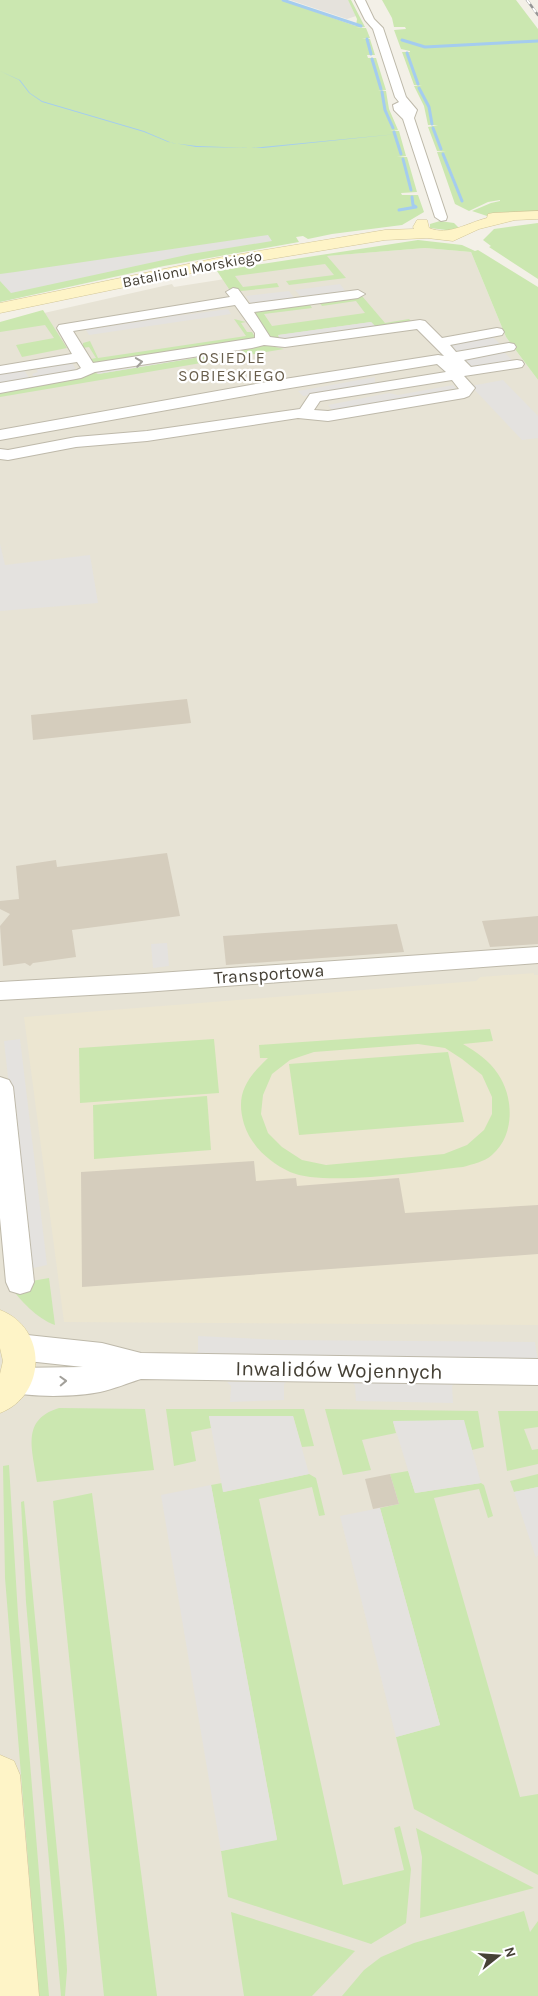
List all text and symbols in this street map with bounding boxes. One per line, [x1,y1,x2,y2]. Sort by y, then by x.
street label: Batalionu Morskiego [121,247,263,291]
district label: OSIEDLE SOBIESKIEGO [178,348,286,385]
one-way arrow [136,357,144,368]
street label: Transportowa [213,959,325,989]
street label: Inwalidów Wojennych [235,1356,443,1384]
one-way arrow [59,1376,67,1387]
north arrow [473,1931,523,1981]
text: N [500,1945,520,1960]

